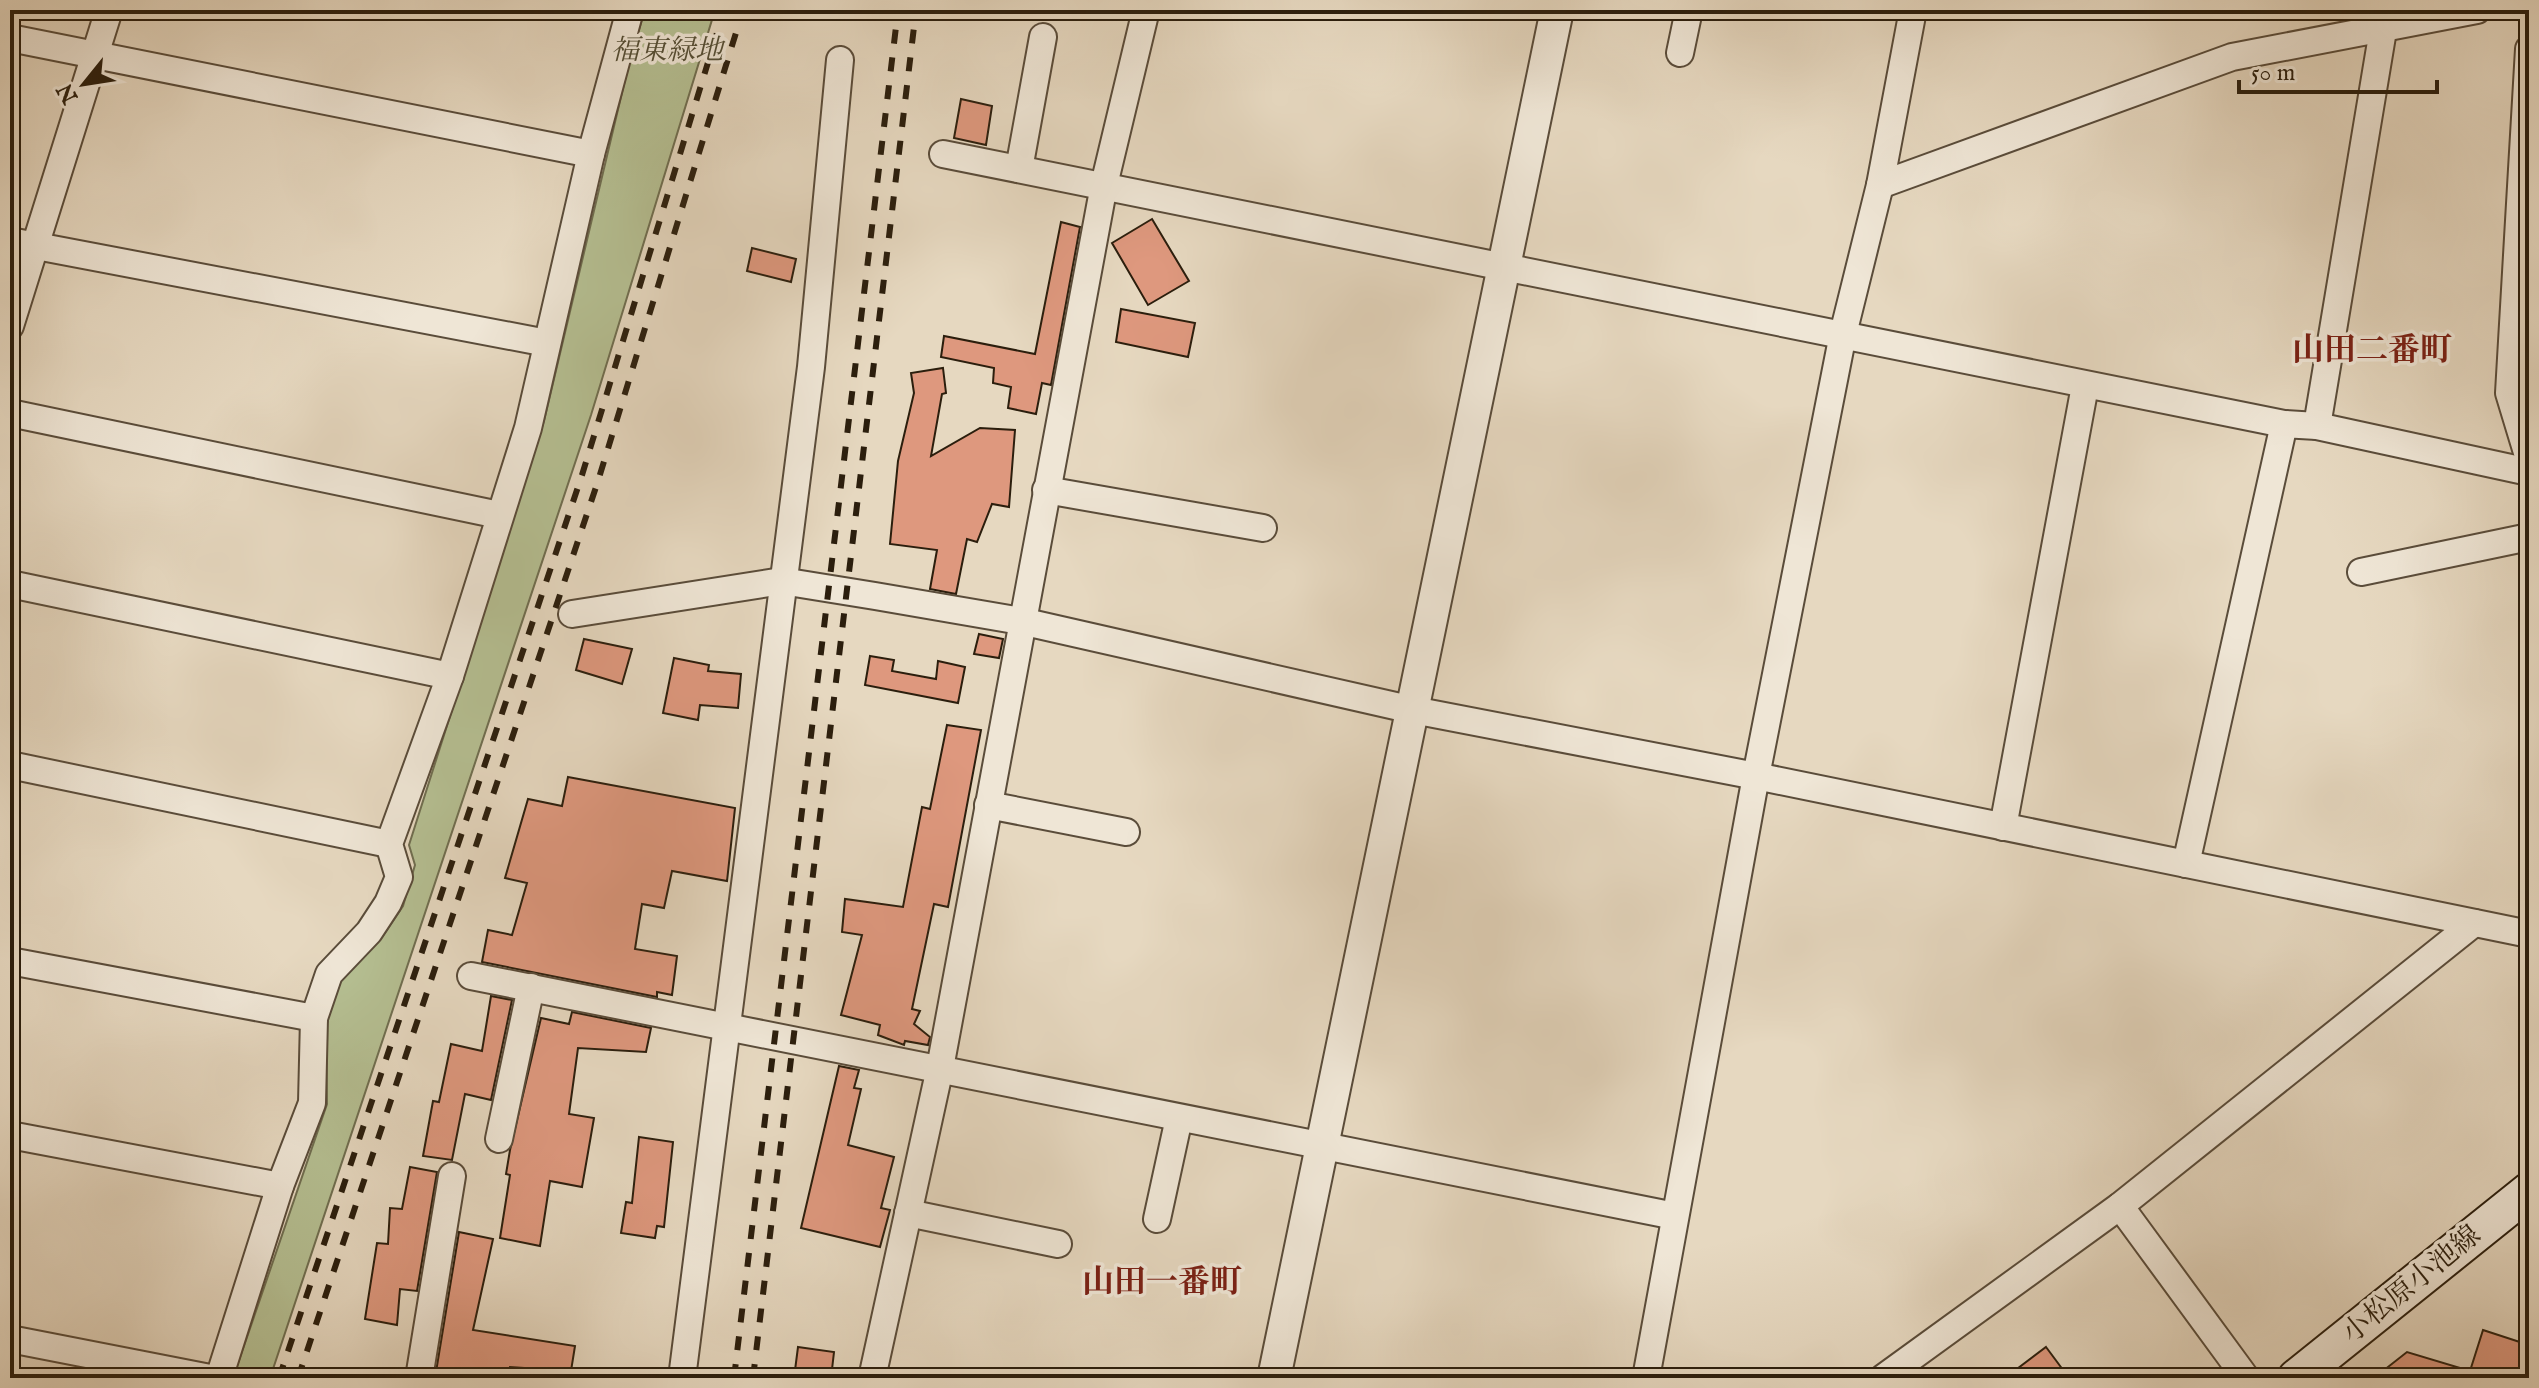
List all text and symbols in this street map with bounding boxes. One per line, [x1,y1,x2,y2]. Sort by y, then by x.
park label: 福東緑地 [611,34,726,69]
north arrow [44,44,124,124]
scale bar [2239,44,2437,94]
text: 50 m [2251,58,2295,89]
text: N [52,78,86,109]
district label: 山田二番町 [2292,331,2452,372]
street label: 小松原小池線 [2336,1219,2488,1351]
district label: 山田一番町 [1082,1263,1242,1304]

